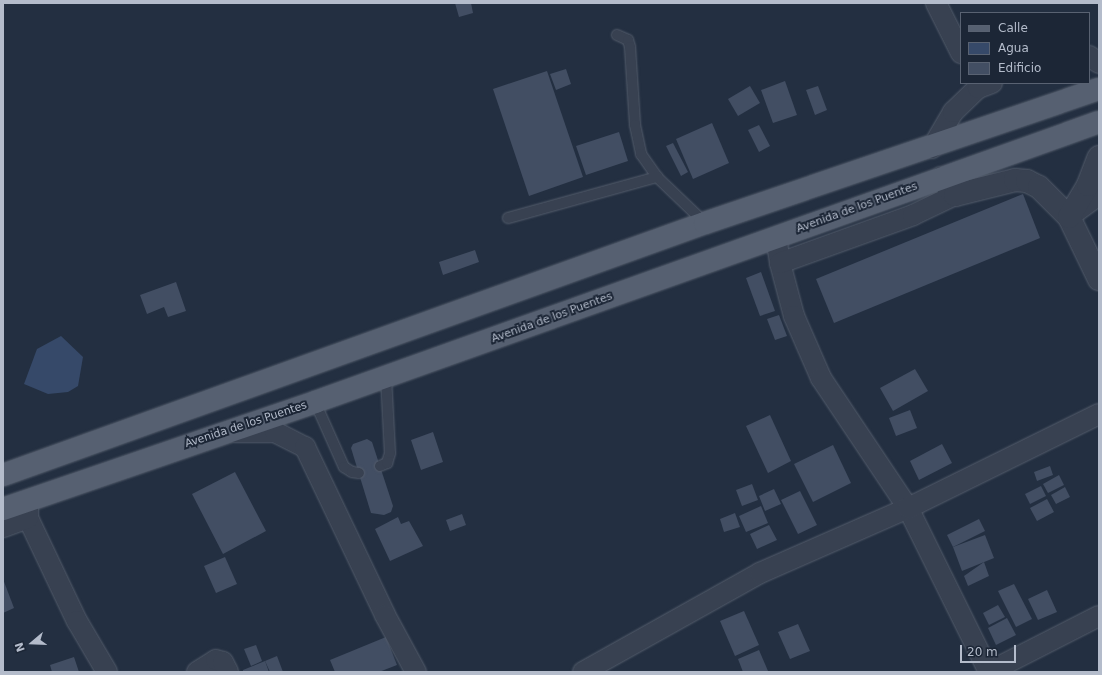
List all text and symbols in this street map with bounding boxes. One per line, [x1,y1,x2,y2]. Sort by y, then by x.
legend [960,12,1090,84]
text: Calle [998,21,1028,35]
text: Agua [998,41,1029,55]
text: Edificio [998,61,1041,75]
street label: Avenida de los Puentes [795,180,919,236]
street label: Avenida de los Puentes [490,290,614,346]
street label: Avenida de los Puentes [183,399,309,451]
north arrow [12,623,52,663]
scale bar [962,637,1018,663]
text: N [13,641,28,654]
text: 20 m [967,645,998,659]

